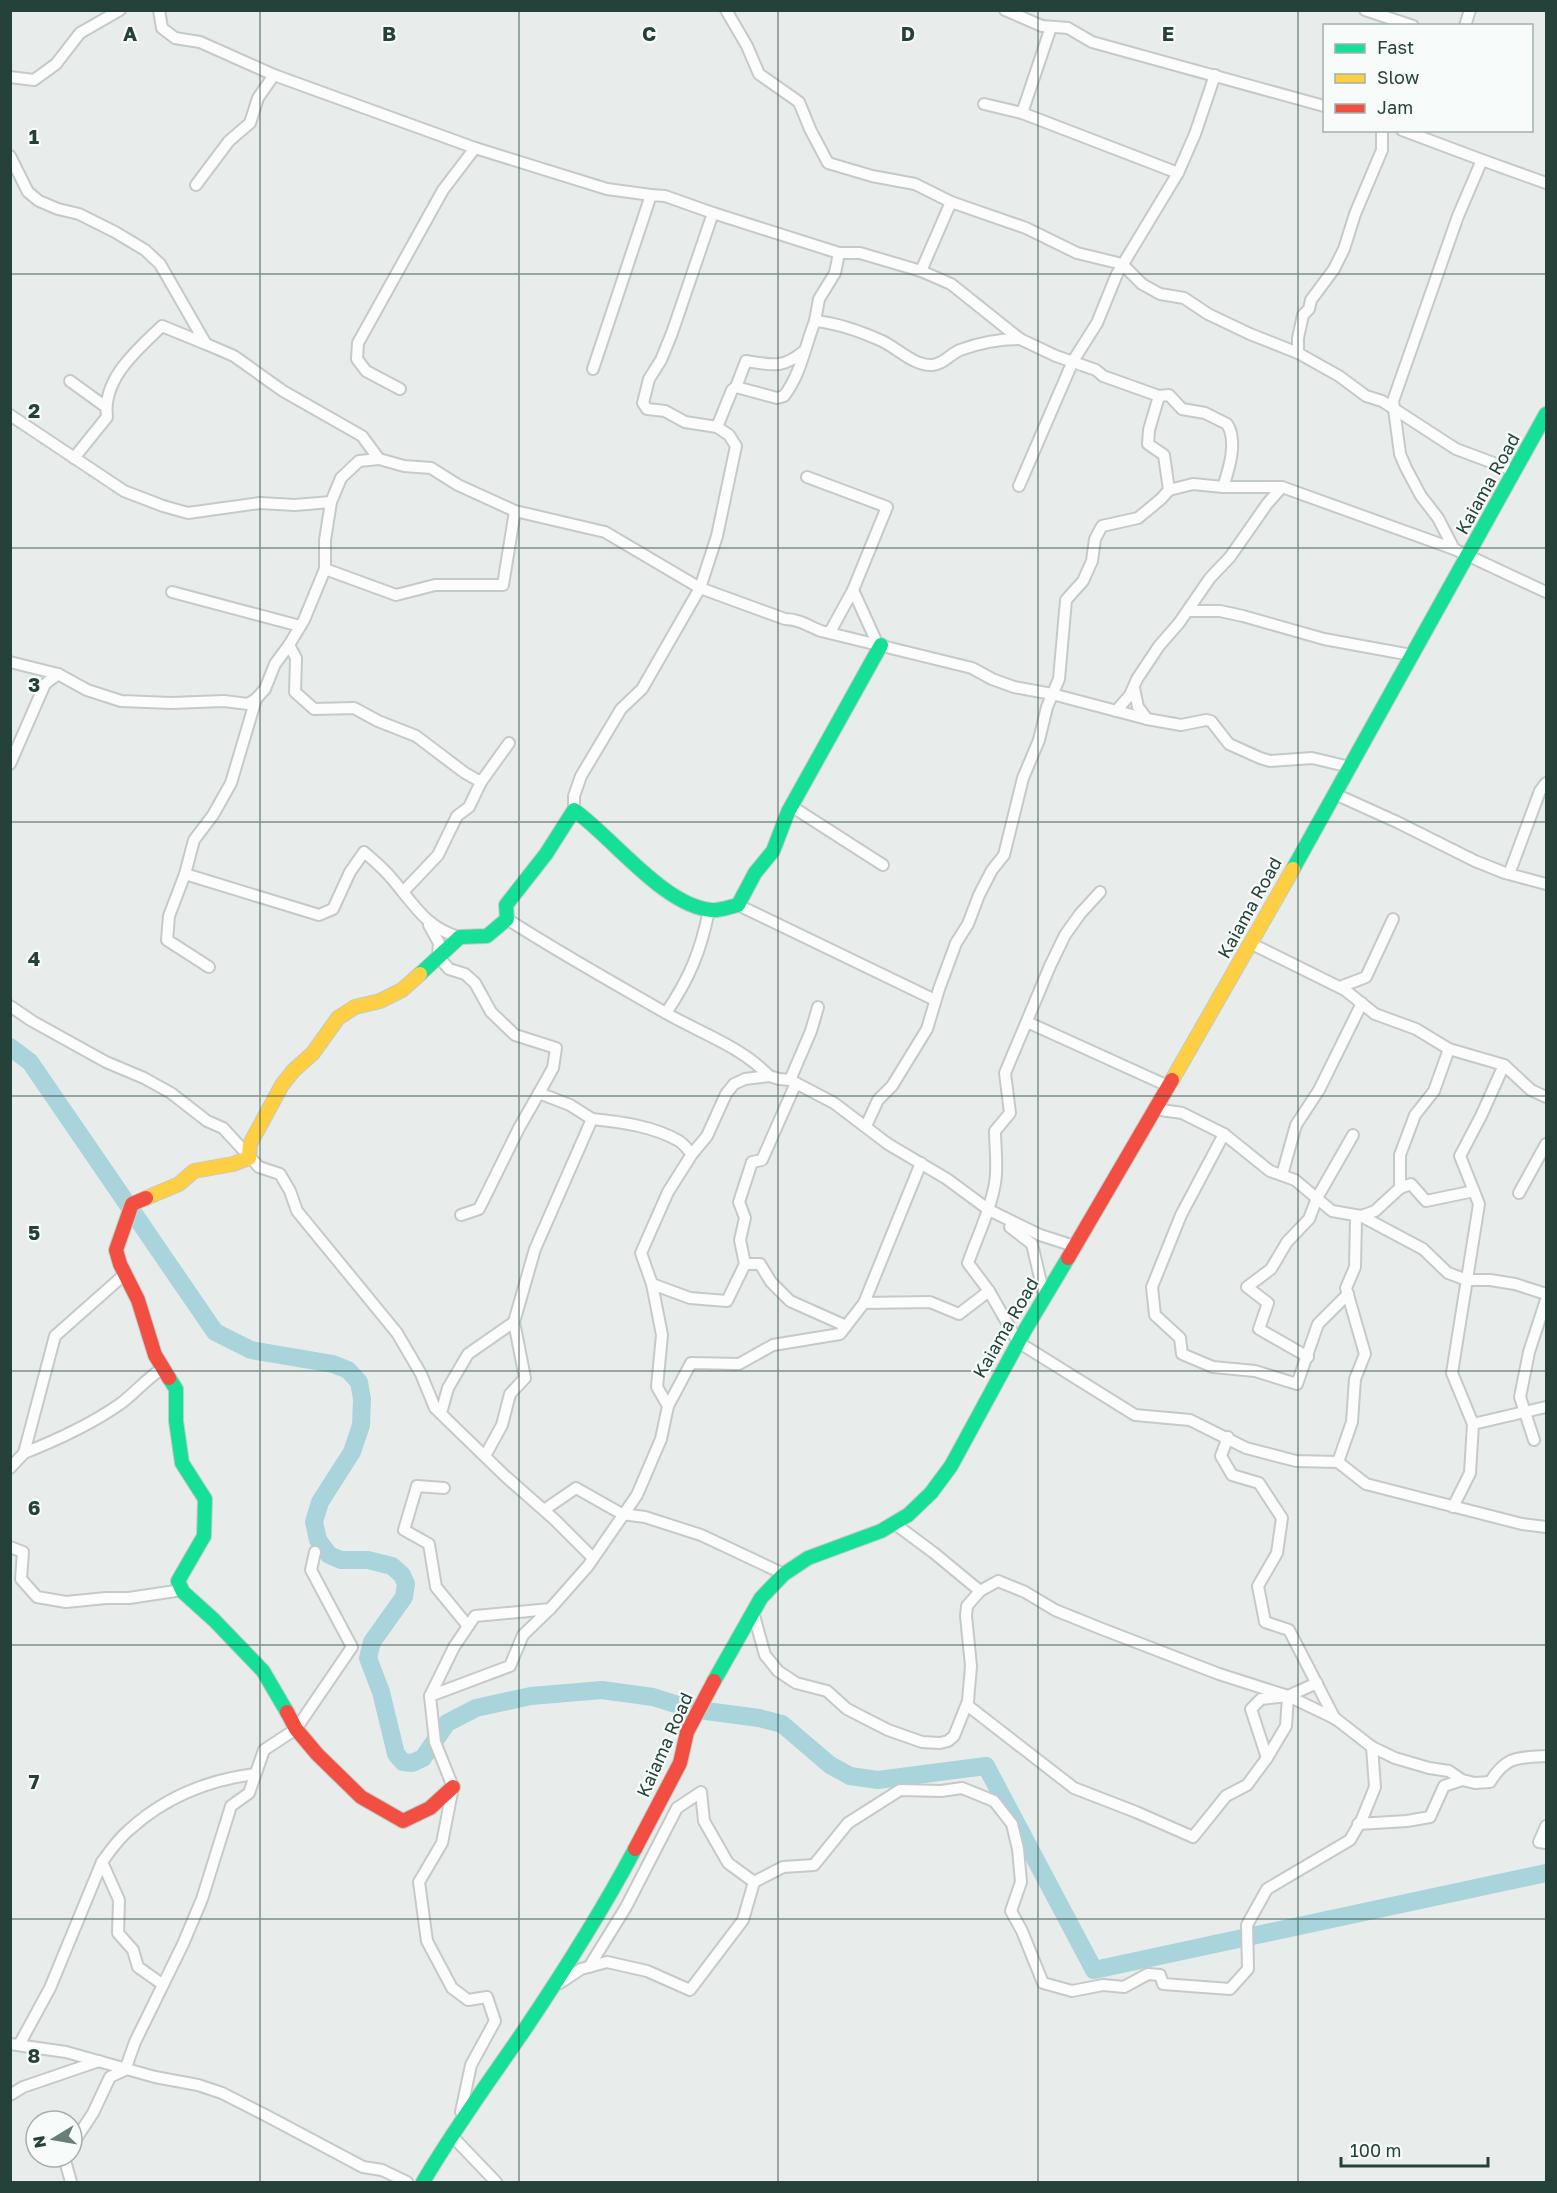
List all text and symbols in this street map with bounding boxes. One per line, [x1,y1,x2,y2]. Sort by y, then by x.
text: A [123,21,137,45]
text: B [382,21,396,45]
text: C [642,21,656,45]
text: D [901,21,915,45]
text: E [1162,21,1174,45]
legend [1323,24,1533,132]
text: Fast [1377,36,1414,58]
text: Slow [1377,66,1420,88]
text: Jam [1377,96,1413,118]
text: 1 [29,124,39,148]
text: 2 [28,398,40,422]
street label: Kaiama Road [1450,429,1524,538]
text: 3 [28,672,40,696]
street label: Kaiama Road [1212,853,1286,962]
text: 4 [28,946,40,970]
text: 5 [28,1220,40,1244]
street label: Kaiama Road [968,1273,1043,1382]
text: 6 [28,1495,40,1519]
street label: Kaiama Road [631,1689,697,1800]
text: 7 [29,1769,40,1793]
text: 8 [28,2043,40,2067]
north arrow [24,2109,84,2169]
scale bar [1341,2130,1488,2168]
text: N [28,2134,50,2150]
text: 100 m [1350,2139,1401,2161]

